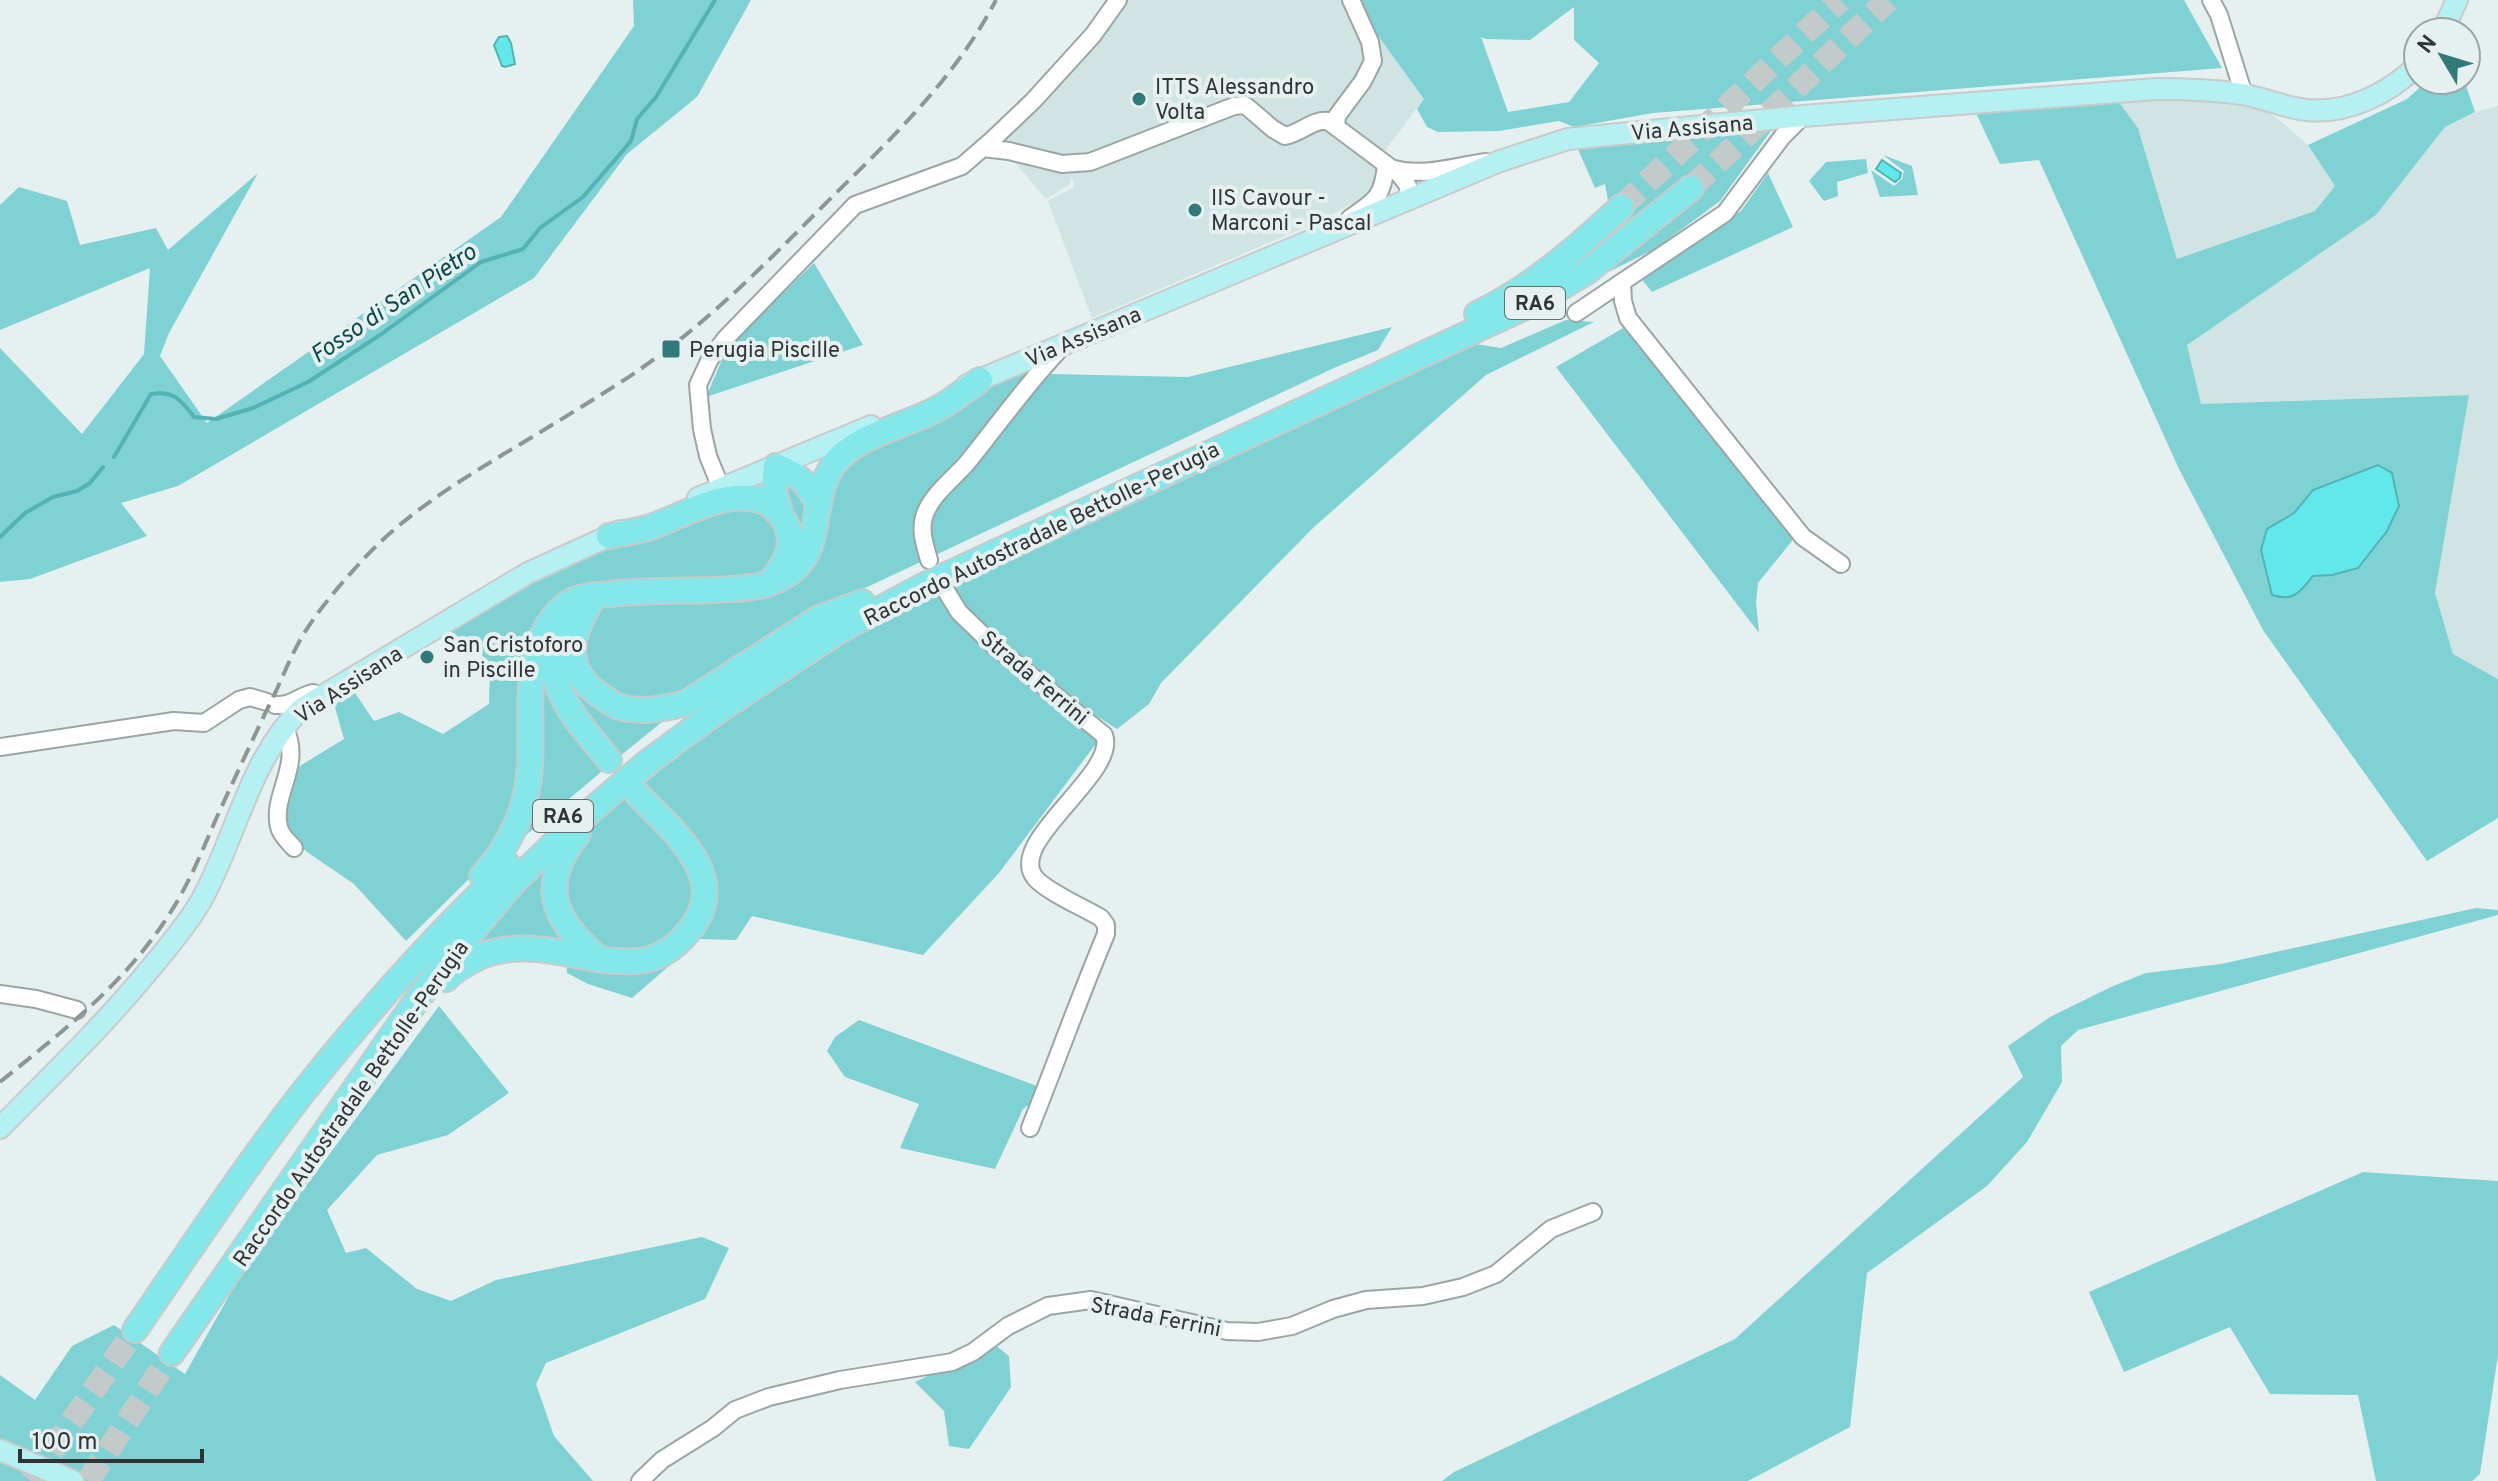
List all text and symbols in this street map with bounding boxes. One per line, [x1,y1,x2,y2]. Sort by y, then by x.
north arrow [2402,16,2482,96]
text: N [2413,31,2444,60]
place label: ITTS Alessandro Volta [1155,75,1314,127]
marker: ITTS Alessandro Volta [1130,90,1148,108]
street label: Via Assisana [1630,111,1755,148]
place label: IIS Cavour - Marconi - Pascal [1211,186,1372,238]
marker: IIS Cavour - Marconi - Pascal [1186,201,1204,219]
water label: Fosso di San Pietro [306,238,483,371]
road number: RA6 [1505,287,1565,319]
street label: Via Assisana [1022,302,1146,375]
marker: Perugia Piscille [660,338,682,360]
place label: Perugia Piscille [689,338,840,365]
street label: Raccordo Autostradale Bettolle-Perugia [860,437,1224,633]
street label: Strada Ferrini [974,626,1093,732]
place label: San Cristoforo in Piscille [443,633,583,685]
street label: Via Assisana [290,641,408,731]
marker: San Cristoforo in Piscille [418,648,436,666]
road number: RA6 [533,800,593,832]
street label: Raccordo Autostradale Bettolle-Perugia [228,936,476,1273]
street label: Strada Ferrini [1088,1293,1223,1344]
scale bar [20,1413,202,1463]
text: 100 m [32,1428,98,1458]

